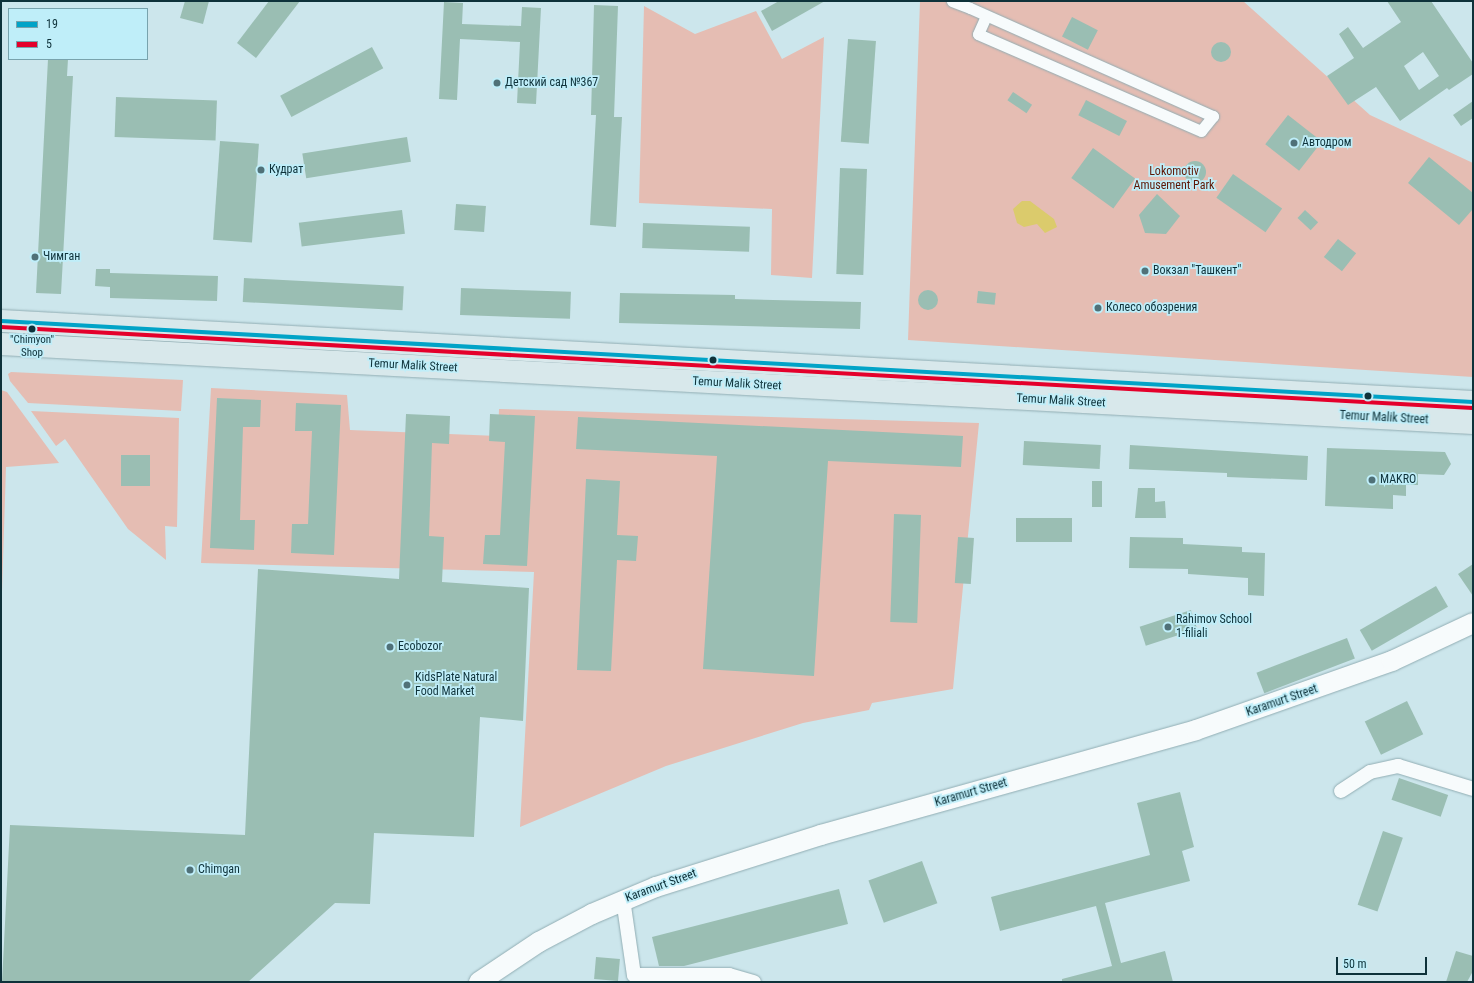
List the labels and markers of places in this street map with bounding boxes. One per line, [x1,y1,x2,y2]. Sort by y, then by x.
place label: Детский сад №367 [505,76,598,90]
marker: Детский сад №367 [492,78,502,88]
place label: Автодром [1302,136,1351,150]
marker: Автодром [1289,138,1299,148]
place label: Кудрат [269,163,303,177]
marker: Кудрат [256,165,266,175]
place label: Чимган [43,250,80,264]
marker: Чимган [30,252,40,262]
place label: Вокзал "Ташкент" [1153,264,1241,278]
marker: Вокзал "Ташкент" [1140,266,1150,276]
place label: Колесо обозрения [1106,301,1197,315]
marker: Колесо обозрения [1093,303,1103,313]
marker: "Chimyon" Shop [27,324,37,334]
place label: "Chimyon" Shop [10,334,54,360]
unlabelled marker [708,355,718,365]
unlabelled marker [1363,391,1373,401]
place label: MAKRO [1380,473,1416,487]
marker: MAKRO [1367,475,1377,485]
place label: Rahimov School 1-filiali [1176,613,1252,641]
marker: Rahimov School 1-filiali [1163,622,1173,632]
place label: Ecobozor [398,640,442,654]
marker: Ecobozor [385,642,395,652]
place label: KidsPlate Natural Food Market [415,671,497,699]
marker: KidsPlate Natural Food Market [402,680,412,690]
place label: Chimgan [198,863,240,877]
marker: Chimgan [185,865,195,875]

